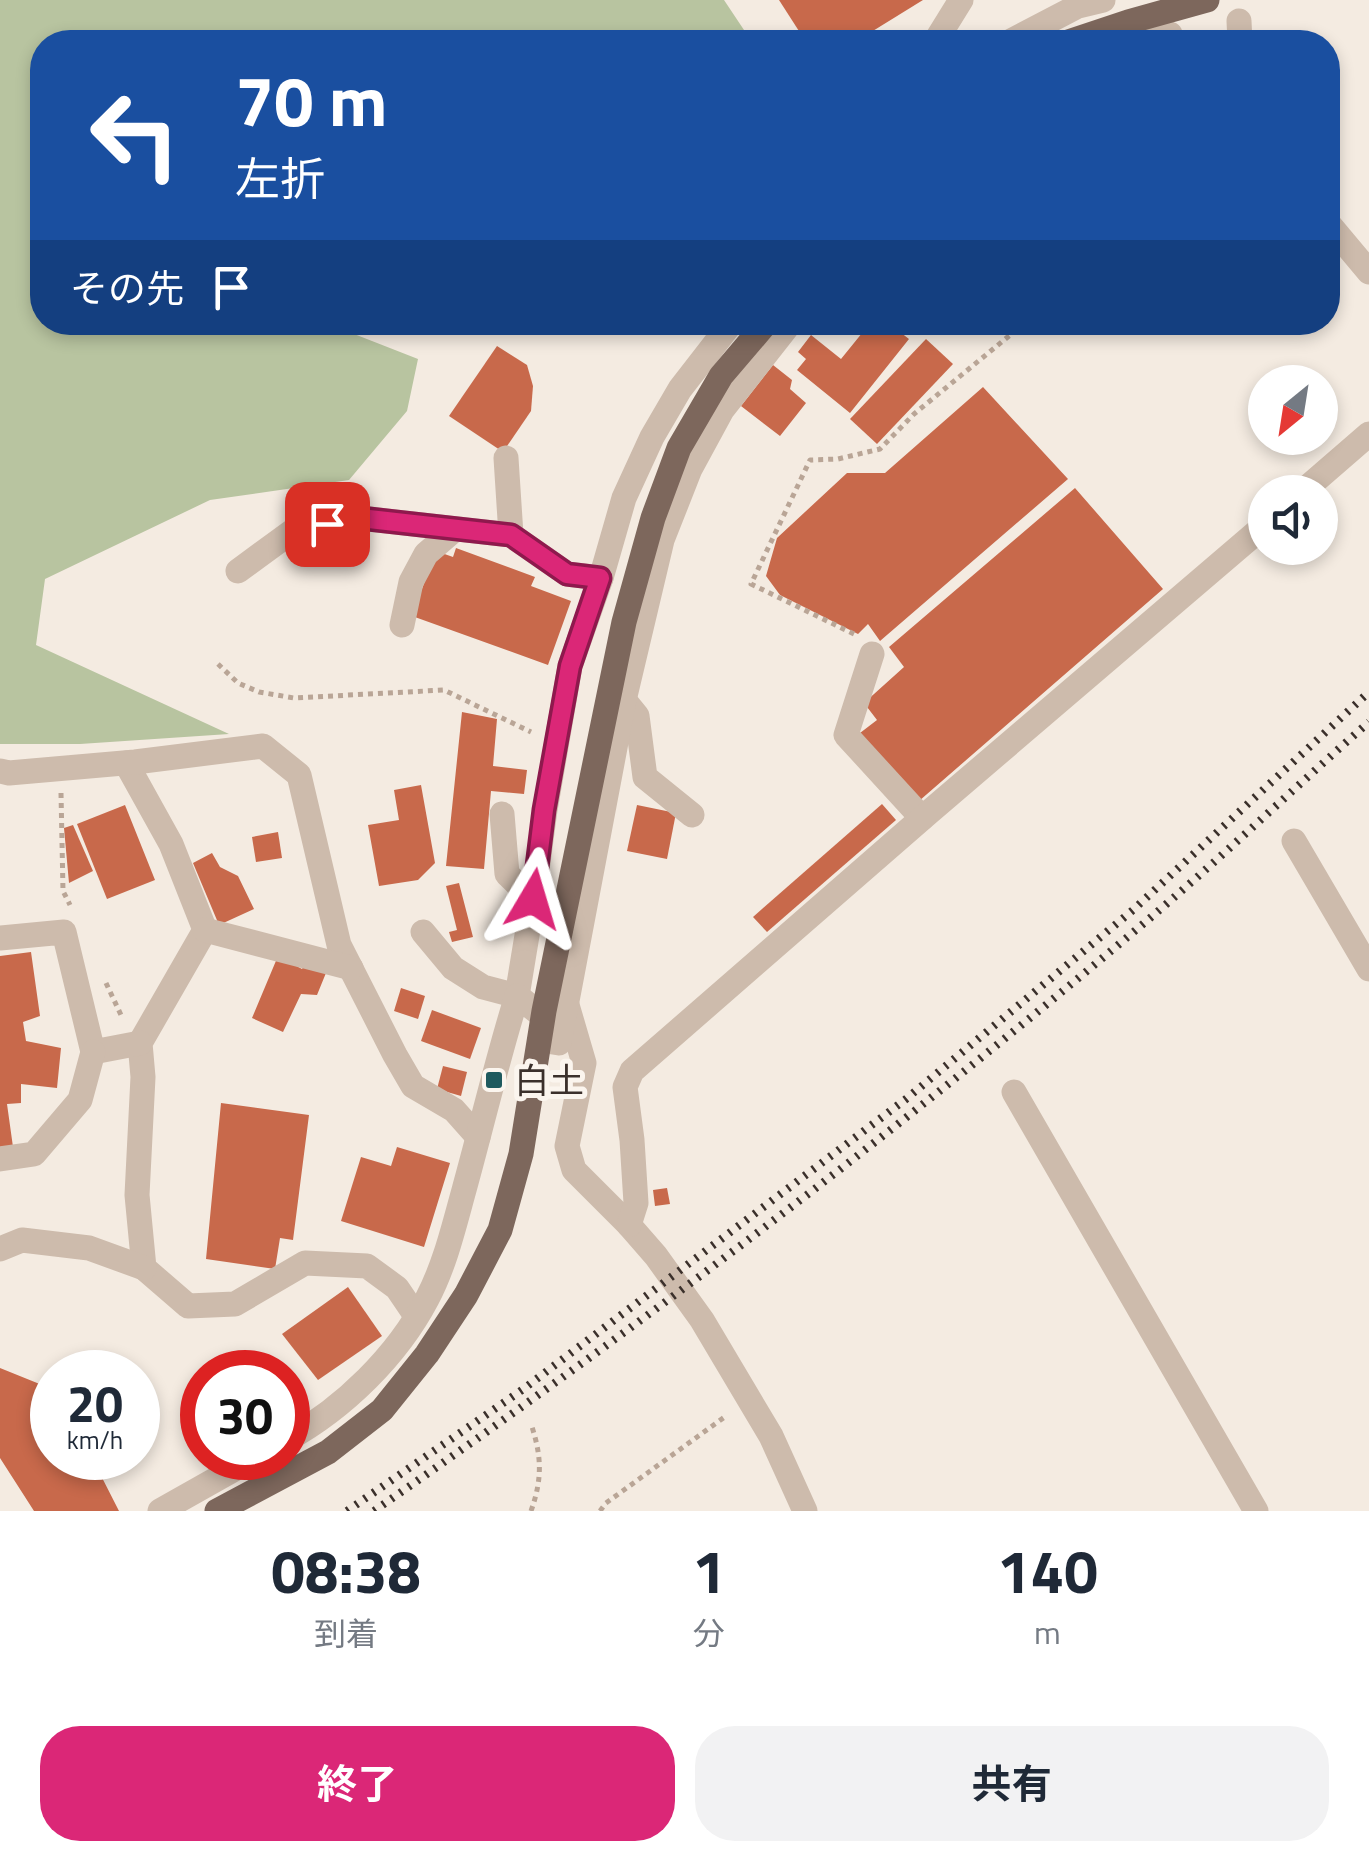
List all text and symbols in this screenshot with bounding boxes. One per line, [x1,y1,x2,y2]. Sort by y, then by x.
text: 70 m [235,47,388,153]
icon: left [70,70,200,200]
text: 左折 [235,144,325,212]
text: その先 [70,259,184,317]
icon: arrive [204,260,259,315]
north arrow [1248,365,1338,455]
map controls [1248,365,1338,565]
button: sound [1248,475,1338,565]
pin [285,482,370,567]
icon: arrive [300,497,355,552]
position arrow [481,847,585,951]
place label: 白土 [514,1053,584,1107]
marker: 白土 [483,1069,505,1091]
speed limit sign: 30 [180,1350,310,1480]
text: 20 [67,1365,123,1441]
text: km/h [67,1421,123,1459]
text: 08:38 [271,1525,421,1616]
text: 1 [692,1525,726,1616]
text: 140 [997,1525,1098,1616]
text: m [1034,1608,1061,1656]
text: 到着 [314,1609,378,1657]
text: 分 [693,1609,725,1657]
button: 終了 [40,1726,675,1841]
button: 共有 [695,1726,1329,1841]

